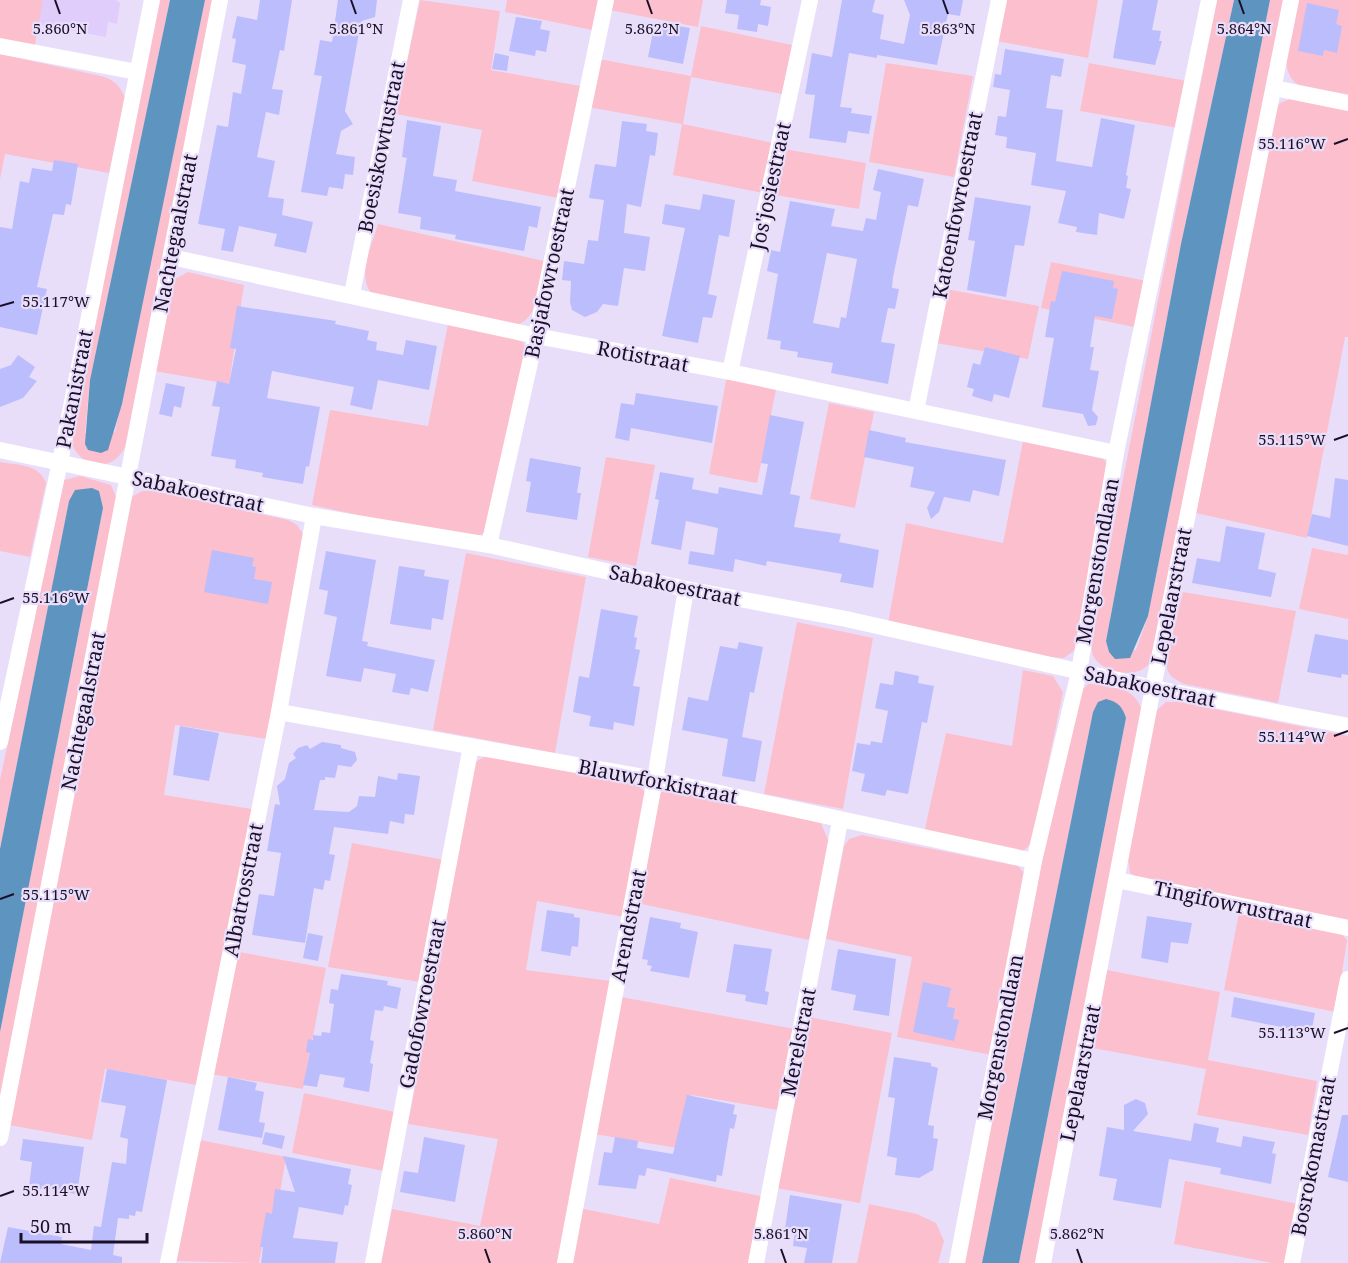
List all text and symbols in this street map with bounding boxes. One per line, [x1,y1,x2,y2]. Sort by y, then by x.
text: 5.860°N [33,18,88,38]
text: 5.861°N [329,18,384,38]
text: 5.862°N [625,18,680,38]
text: 5.863°N [921,18,976,38]
text: 5.864°N [1217,18,1272,38]
street label: Boesiskowtustraat [351,59,411,235]
street label: Katoenfowroestraat [926,109,988,301]
street label: Jos'josiestraat [743,119,797,254]
text: 55.116°W [1258,133,1326,153]
street label: Nachtegaalstraat [146,151,204,315]
street label: Basjafowroestraat [518,186,580,360]
text: 55.117°W [22,291,90,311]
street label: Pakanistraat [49,327,99,451]
street label: Rotistraat [595,334,691,378]
text: 55.115°W [1258,429,1326,449]
street label: Sabakoestraat [130,464,266,518]
street label: Morgenstondlaan [1069,476,1125,646]
street label: Lepelaarstraat [1144,525,1198,667]
street label: Sabakoestraat [607,558,743,612]
text: 55.116°W [22,587,90,607]
street label: Nachtegaalstraat [54,629,112,793]
street label: Sabakoestraat [1082,659,1218,713]
text: 55.114°W [1258,726,1326,746]
street label: Blauwforkistraat [576,752,740,810]
street label: Albatrosstraat [217,821,269,959]
street label: Arendstraat [604,867,652,985]
street label: Tingifowrustraat [1151,874,1315,934]
text: 55.115°W [22,884,90,904]
street label: Gadofowroestraat [392,917,452,1091]
street label: Morgenstondlaan [971,952,1029,1122]
street label: Merelstraat [774,985,822,1099]
street label: Lepelaarstraat [1053,1002,1107,1144]
text: 55.113°W [1258,1022,1326,1042]
street label: Bosrokomastraat [1284,1074,1342,1238]
text: 55.114°W [22,1180,90,1200]
scale bar [21,1206,147,1244]
text: 50 m [30,1214,72,1238]
text: 5.860°N [458,1223,513,1243]
text: 5.861°N [754,1223,809,1243]
text: 5.862°N [1050,1223,1105,1243]

